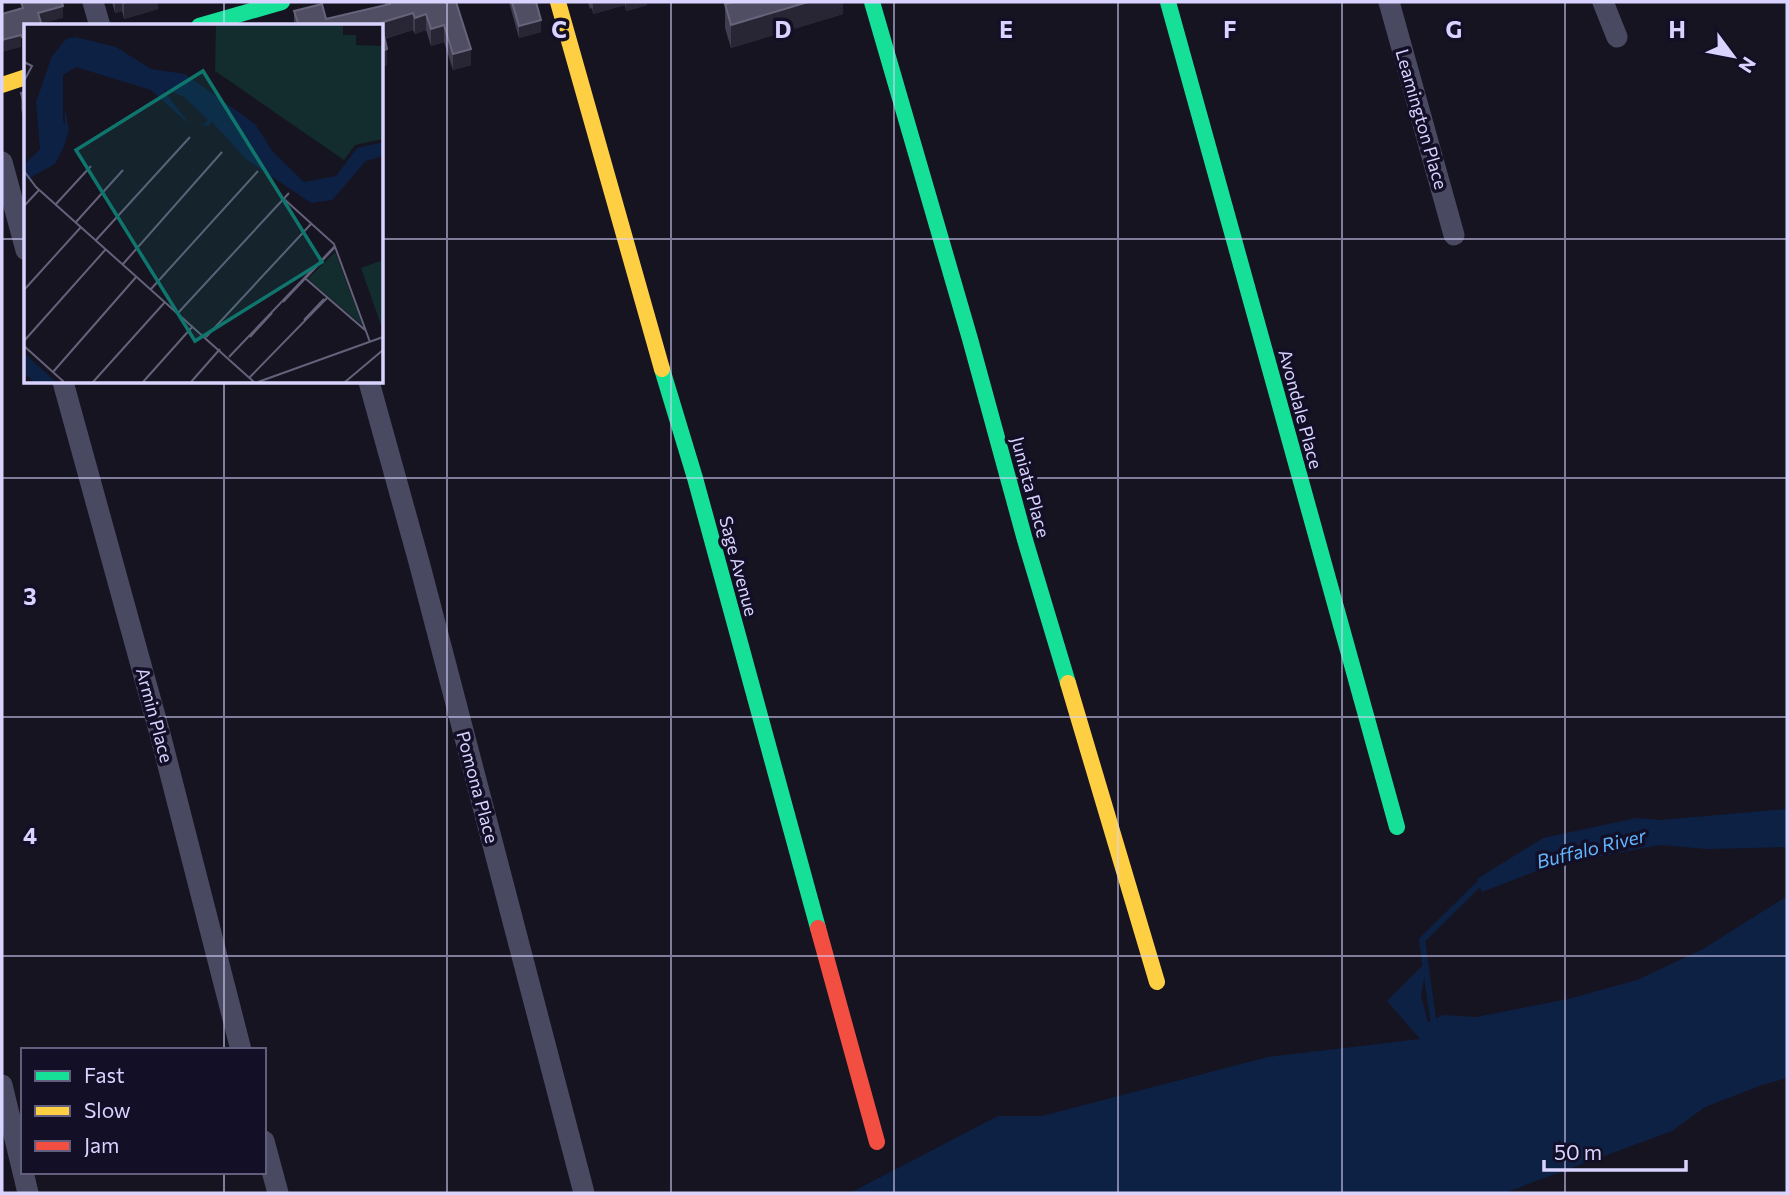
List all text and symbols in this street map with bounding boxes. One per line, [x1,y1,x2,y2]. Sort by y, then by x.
text: C [551,15,567,43]
text: D [775,15,792,43]
text: E [999,15,1013,43]
text: F [1223,15,1237,43]
text: G [1446,15,1462,43]
text: H [1668,15,1686,43]
north arrow [1698,21,1768,91]
inset map [24,24,383,383]
street label: Leamington Place [1391,46,1453,192]
text: N [1734,53,1761,77]
street label: Avondale Place [1274,347,1328,471]
street label: Juniata Place [1007,434,1055,540]
street label: Sage Avenue [715,514,763,618]
text: 3 [23,582,37,610]
street label: Armin Place [132,665,178,765]
street label: Pomona Place [452,729,504,845]
text: 4 [23,821,37,849]
water label: Buffalo River [1534,823,1649,873]
legend [21,1048,266,1174]
text: Fast [84,1062,125,1087]
text: Slow [84,1097,131,1122]
scale bar [1544,1128,1686,1172]
text: Jam [84,1132,119,1157]
text: 50 m [1554,1139,1602,1164]

